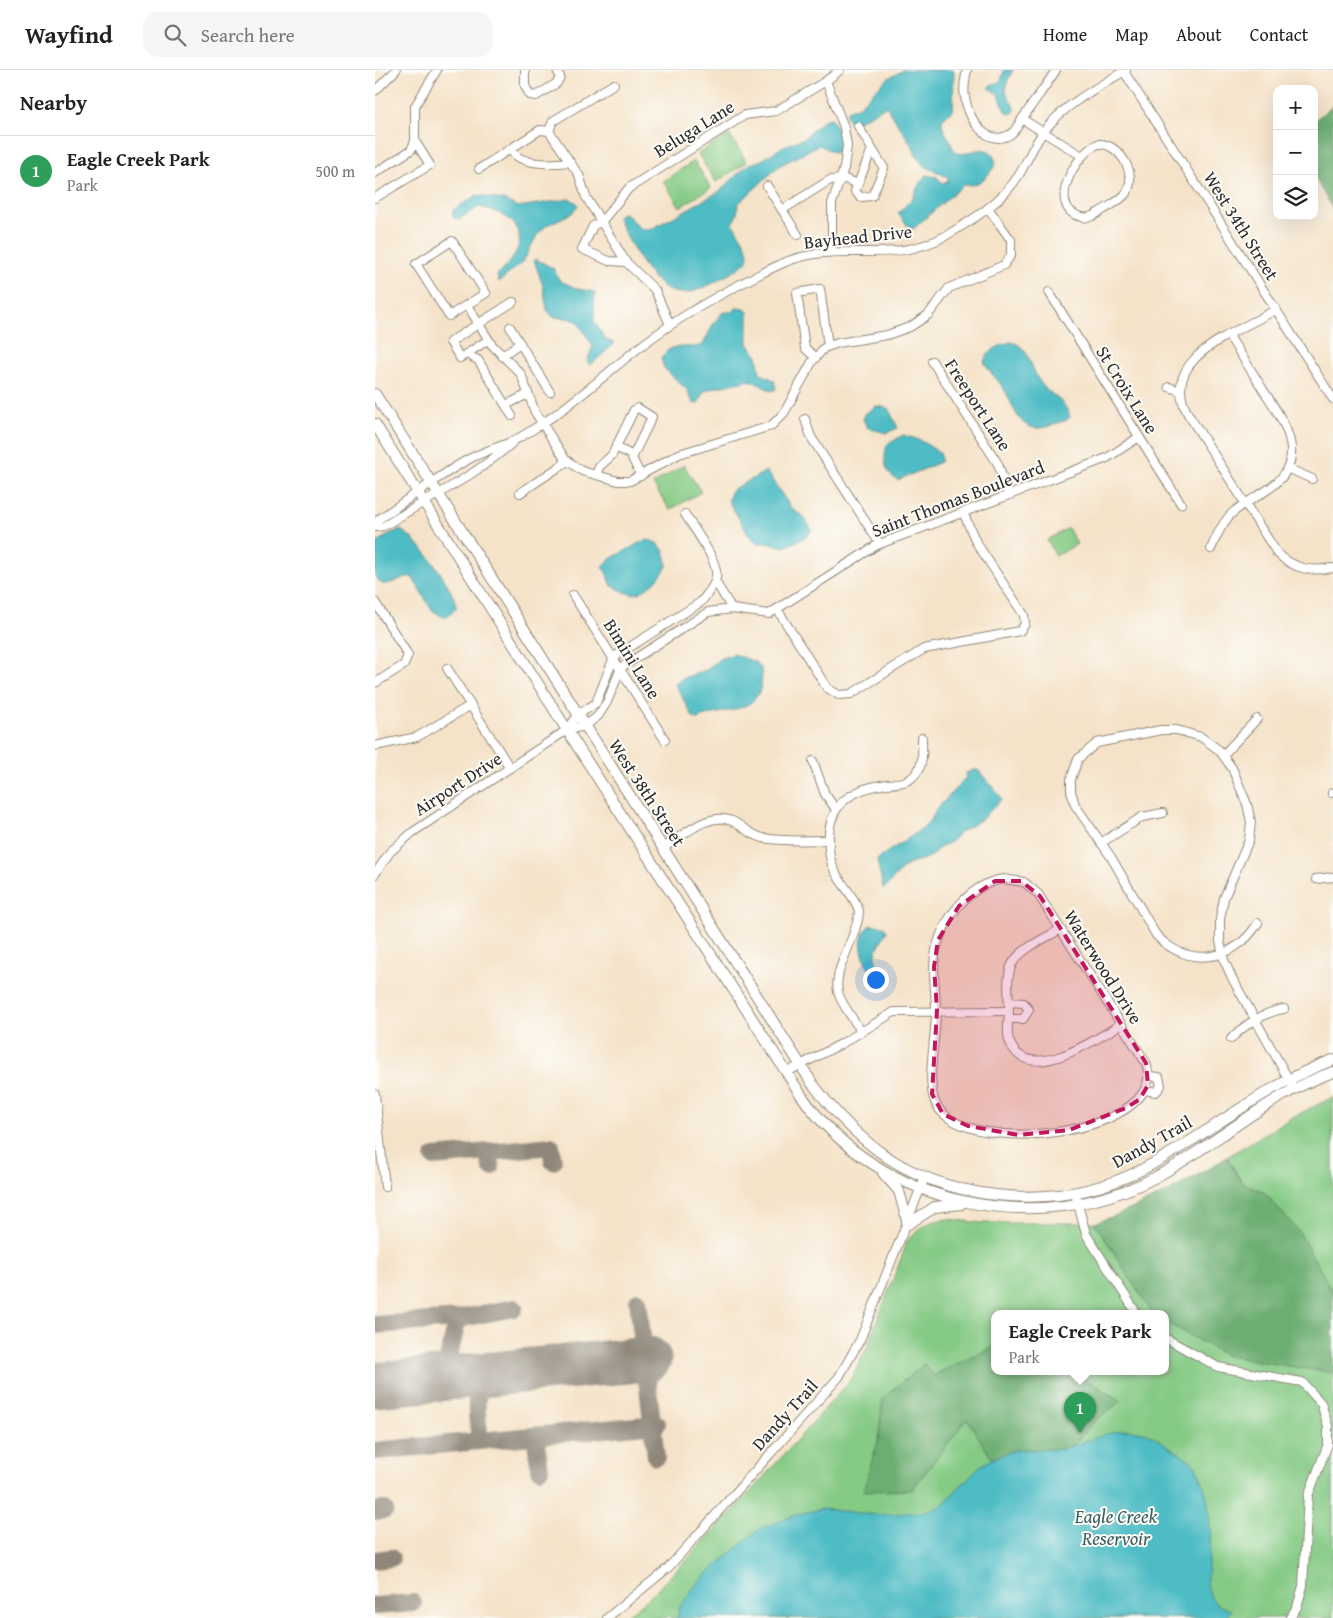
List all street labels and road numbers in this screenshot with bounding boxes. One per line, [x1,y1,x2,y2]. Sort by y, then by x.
street label: Beluga Lane [648,93,739,164]
street label: West 34th Street [1197,166,1286,286]
street label: Bayhead Drive [802,217,913,256]
street label: St Croix Lane [1090,340,1165,439]
street label: Freeport Lane [938,353,1018,456]
street label: Saint Thomas Boulevard [868,453,1048,544]
street label: Bimini Lane [597,613,668,704]
street label: West 38th Street [602,733,693,853]
street label: Airport Drive [408,745,507,822]
street label: Waterwood Drive [1057,904,1149,1029]
street label: Dandy Trail [1107,1108,1197,1175]
street label: Dandy Trail [745,1373,824,1456]

